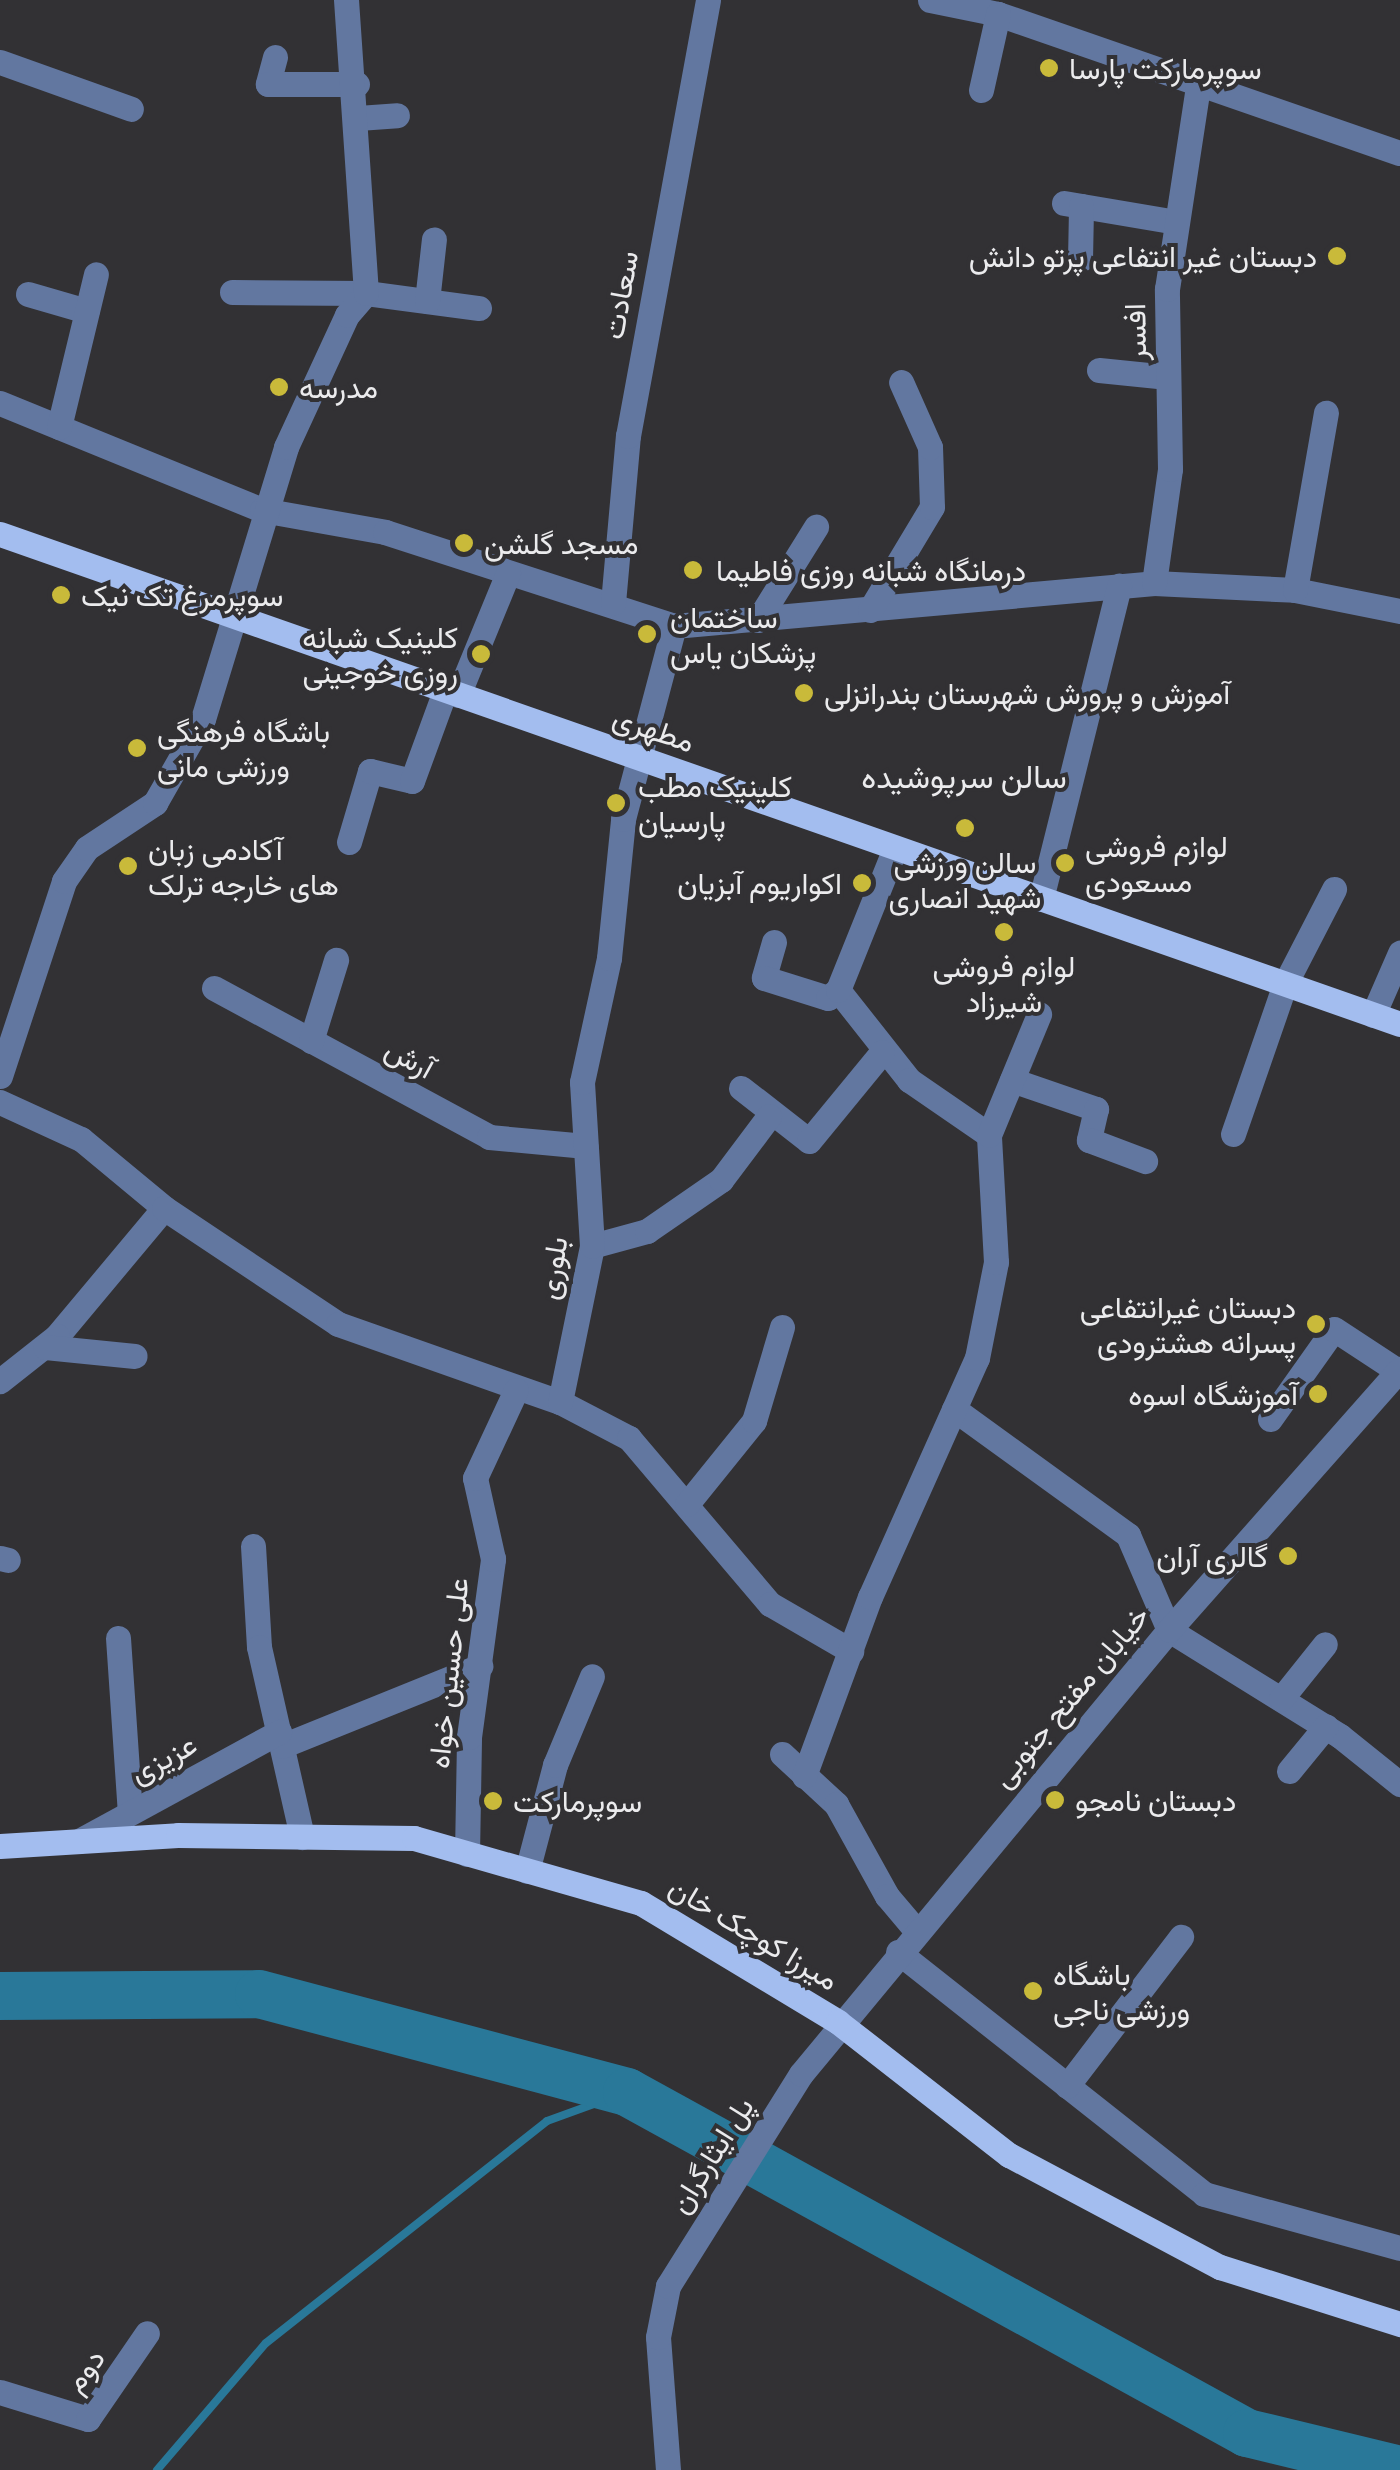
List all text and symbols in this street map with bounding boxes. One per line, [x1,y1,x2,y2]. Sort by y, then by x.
place label: سوپرمارکت پارسا [1069,50,1262,86]
marker: سوپرمارکت پارسا [1038,57,1060,79]
place label: دبستان غیر انتفاعی پرتو دانش [969,238,1317,274]
marker: دبستان غیر انتفاعی پرتو دانش [1326,245,1348,267]
street label: سعادت [595,248,645,342]
street label: افسر [1117,303,1153,361]
place label: مدرسه [299,369,378,405]
marker: مدرسه [268,376,290,398]
place label: مسجد گلشن [484,525,638,561]
marker: مسجد گلشن [453,532,475,554]
place label: درمانگاه شبانه روزی فاطیما [716,552,1026,588]
marker: درمانگاه شبانه روزی فاطیما [680,557,706,583]
place label: سوپرمرغ تک نیک [81,577,283,613]
marker: سوپرمرغ تک نیک [50,584,72,606]
place label: ساختمان پزشکان یاس [670,599,816,670]
place label: کلینیک شبانه روزی خوجینی [302,619,458,690]
marker: ساختمان پزشکان یاس [634,621,660,647]
marker: کلینیک شبانه روزی خوجینی [468,641,494,667]
place label: آموزش و پرورش شهرستان بندرانزلی [824,675,1230,711]
marker: آموزش و پرورش شهرستان بندرانزلی [793,682,815,704]
street label: مطهری [608,698,700,760]
place label: باشگاه فرهنگی ورزشی مانی [157,713,330,784]
marker: باشگاه فرهنگی ورزشی مانی [126,737,148,759]
district label: سالن سرپوشیده [861,757,1067,795]
place label: کلینیک مطب پارسیان [638,768,792,838]
marker: کلینیک مطب پارسیان [603,790,629,816]
marker: سالن ورزشی شهید انصاری [954,817,976,839]
place label: لوازم فروشی مسعودی [1085,828,1228,898]
place label: آکادمی زبان های خارجه ترلک [148,831,339,902]
place label: سالن ورزشی شهید انصاری [889,844,1041,914]
marker: لوازم فروشی مسعودی [1054,852,1076,874]
marker: آکادمی زبان های خارجه ترلک [117,855,139,877]
place label: اکواریوم آبزیان [677,865,842,901]
marker: اکواریوم آبزیان [851,872,873,894]
marker: لوازم فروشی شیرزاد [993,921,1015,943]
place label: لوازم فروشی شیرزاد [933,948,1075,1018]
street label: آرش [379,1030,441,1086]
street label: بلوری [529,1234,575,1302]
place label: دبستان غیرانتفاعی پسرانه هشترودی [1080,1289,1296,1360]
marker: دبستان غیرانتفاعی پسرانه هشترودی [1305,1313,1327,1335]
place label: آموزشگاه اسوه [1128,1376,1298,1412]
marker: آموزشگاه اسوه [1307,1383,1329,1405]
place label: گالری آران [1156,1538,1268,1574]
marker: گالری آران [1277,1545,1299,1567]
street label: علی حسین خواه [420,1576,476,1770]
street label: خیابان مفتح جنوبی [983,1598,1157,1794]
street label: عزیزی [123,1726,203,1790]
place label: دبستان نامجو [1075,1782,1236,1818]
place label: سوپرمارکت [513,1783,642,1819]
marker: دبستان نامجو [1044,1789,1066,1811]
marker: سوپرمارکت [482,1790,504,1812]
street label: میرزا کوچک خان [663,1868,845,1998]
place label: باشگاه ورزشی ناجی [1053,1956,1190,2026]
marker: باشگاه ورزشی ناجی [1022,1980,1044,2002]
street label: پل ایثارگران [661,2090,761,2220]
street label: دوم [56,2341,112,2399]

